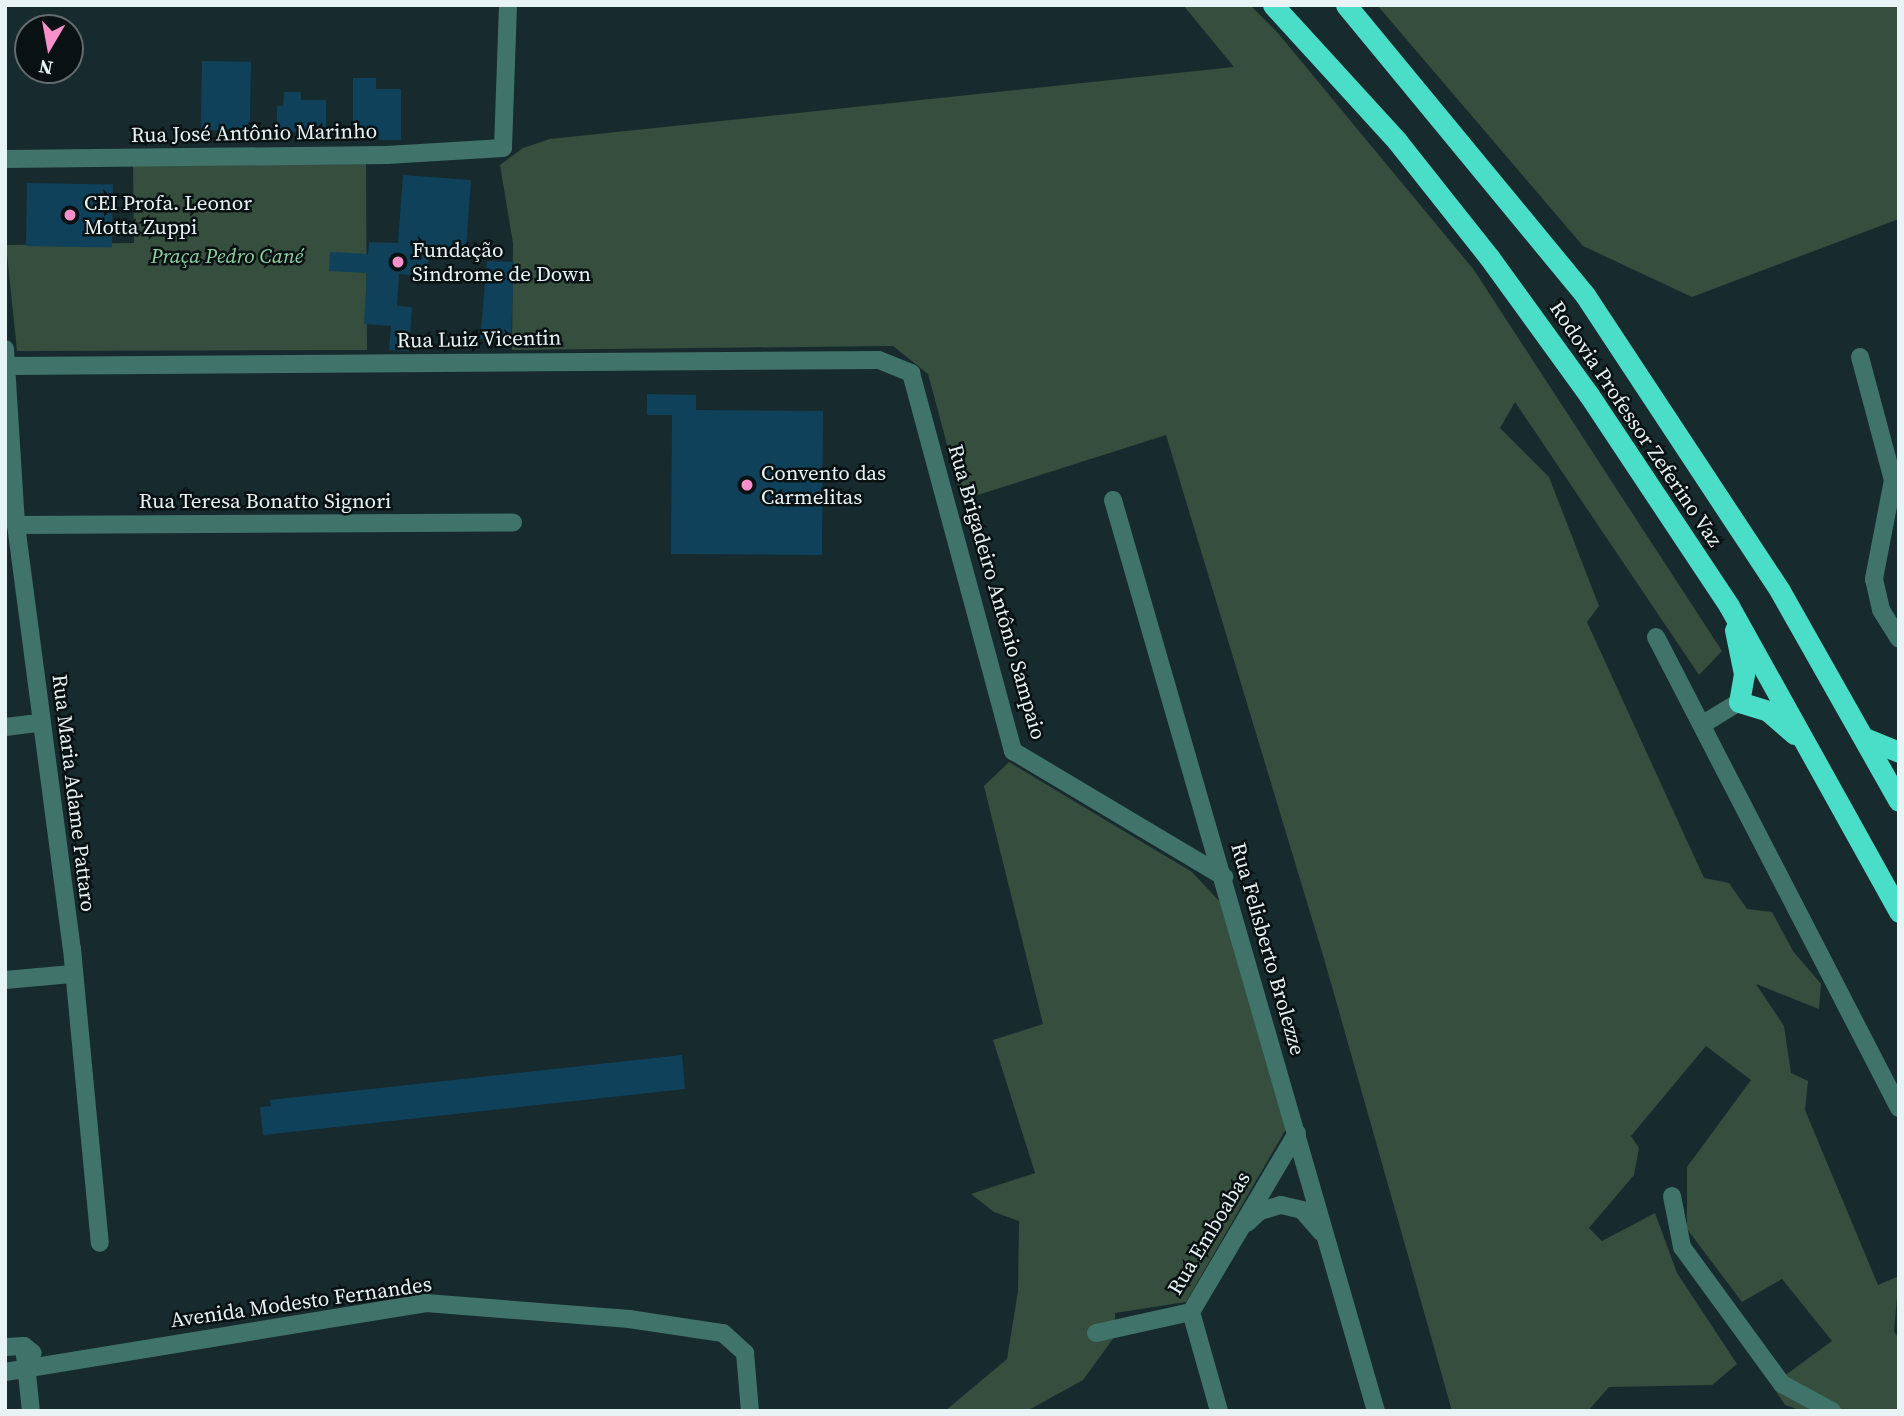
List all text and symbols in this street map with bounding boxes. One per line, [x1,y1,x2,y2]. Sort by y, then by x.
north arrow [14,14,84,84]
text: N [37,54,55,82]
street label: Rua José Antônio Marinho [131,118,377,148]
place label: CEI Profa. Leonor Motta Zuppi [84,190,252,240]
marker: CEI Profa. Leonor Motta Zuppi [62,207,78,223]
place label: Fundação Sindrome de Down [412,237,591,287]
park label: Praça Pedro Cané [151,243,303,269]
marker: Fundação Sindrome de Down [390,254,406,270]
street label: Rodovia Professor Zeferino Vaz [1544,296,1728,552]
street label: Rua Luiz Vicentin [396,325,562,353]
street label: Rua Brigadeiro Antônio Sampaio [943,442,1051,742]
place label: Convento das Carmelitas [761,460,886,510]
marker: Convento das Carmelitas [739,477,755,493]
street label: Rua Teresa Bonatto Signori [139,488,391,514]
street label: Rua Maria Adame Pattaro [47,673,101,913]
street label: Rua Felisberto Brolezze [1226,840,1310,1058]
street label: Rua Emboabas [1162,1167,1256,1299]
street label: Avenida Modesto Fernandes [169,1271,433,1333]

